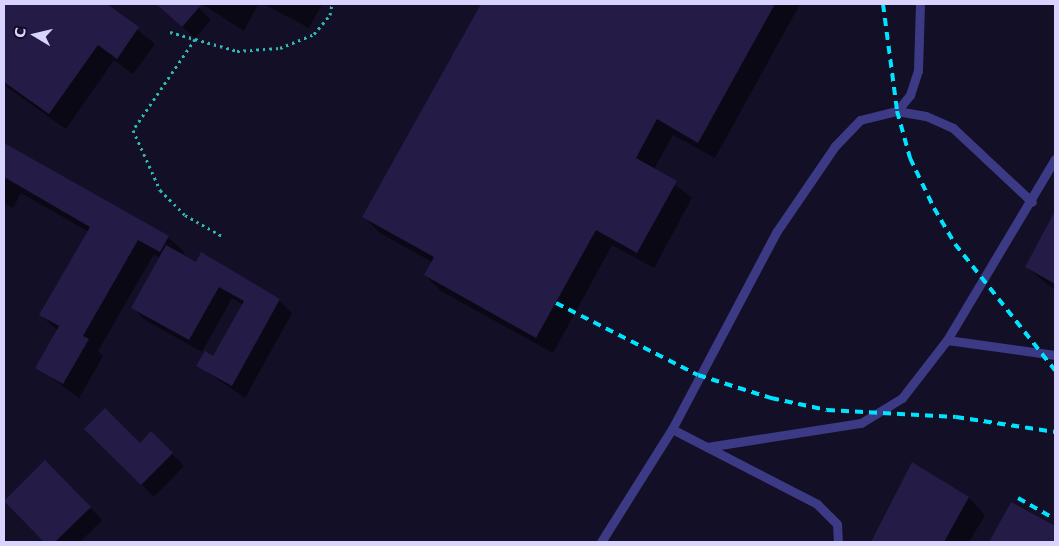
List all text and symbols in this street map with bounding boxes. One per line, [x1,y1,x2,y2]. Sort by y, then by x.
north arrow [10,10,60,60]
text: С [11,26,29,39]

